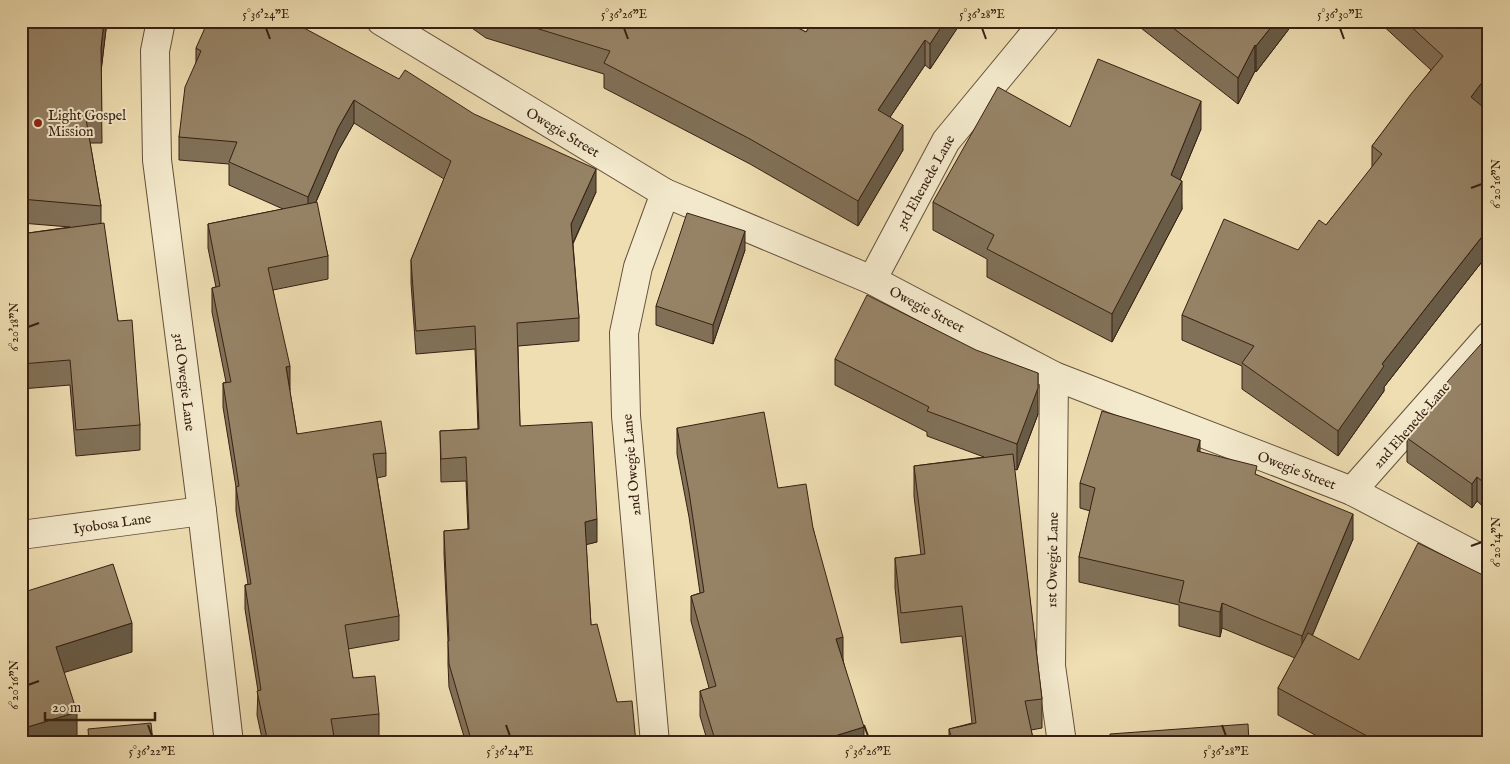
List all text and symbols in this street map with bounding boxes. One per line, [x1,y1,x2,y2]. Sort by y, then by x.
text: 5°36'24"E [243,7,289,22]
text: 5°36'26"E [601,7,647,22]
text: 5°36'28"E [959,7,1005,22]
text: 5°36'30"E [1317,7,1363,22]
street label: Owegie Street [522,104,603,162]
place label: Light Gospel Mission [48,107,126,141]
marker: Light Gospel Mission [32,117,44,129]
street label: 3rd Ehenede Lane [893,132,960,233]
text: 6°20'16"N [1489,159,1504,209]
street label: Owegie Street [886,283,967,337]
text: 6°20'18"N [7,302,22,352]
street label: 3rd Owegie Lane [169,332,199,433]
street label: 2nd Ehenede Lane [1369,378,1455,473]
street label: 2nd Owegie Lane [619,413,645,517]
street label: Owegie Street [1255,448,1339,494]
street label: Iyobosa Lane [72,510,153,538]
street label: 1st Owegie Lane [1043,511,1063,608]
text: 6°20'14"N [1489,516,1504,567]
text: 6°20'16"N [7,660,22,710]
scale bar [45,689,155,721]
text: 20 m [52,698,82,717]
text: 5°36'22"E [129,744,175,759]
text: 5°36'24"E [487,744,533,759]
text: 5°36'26"E [845,744,891,759]
text: 5°36'28"E [1203,744,1249,759]

